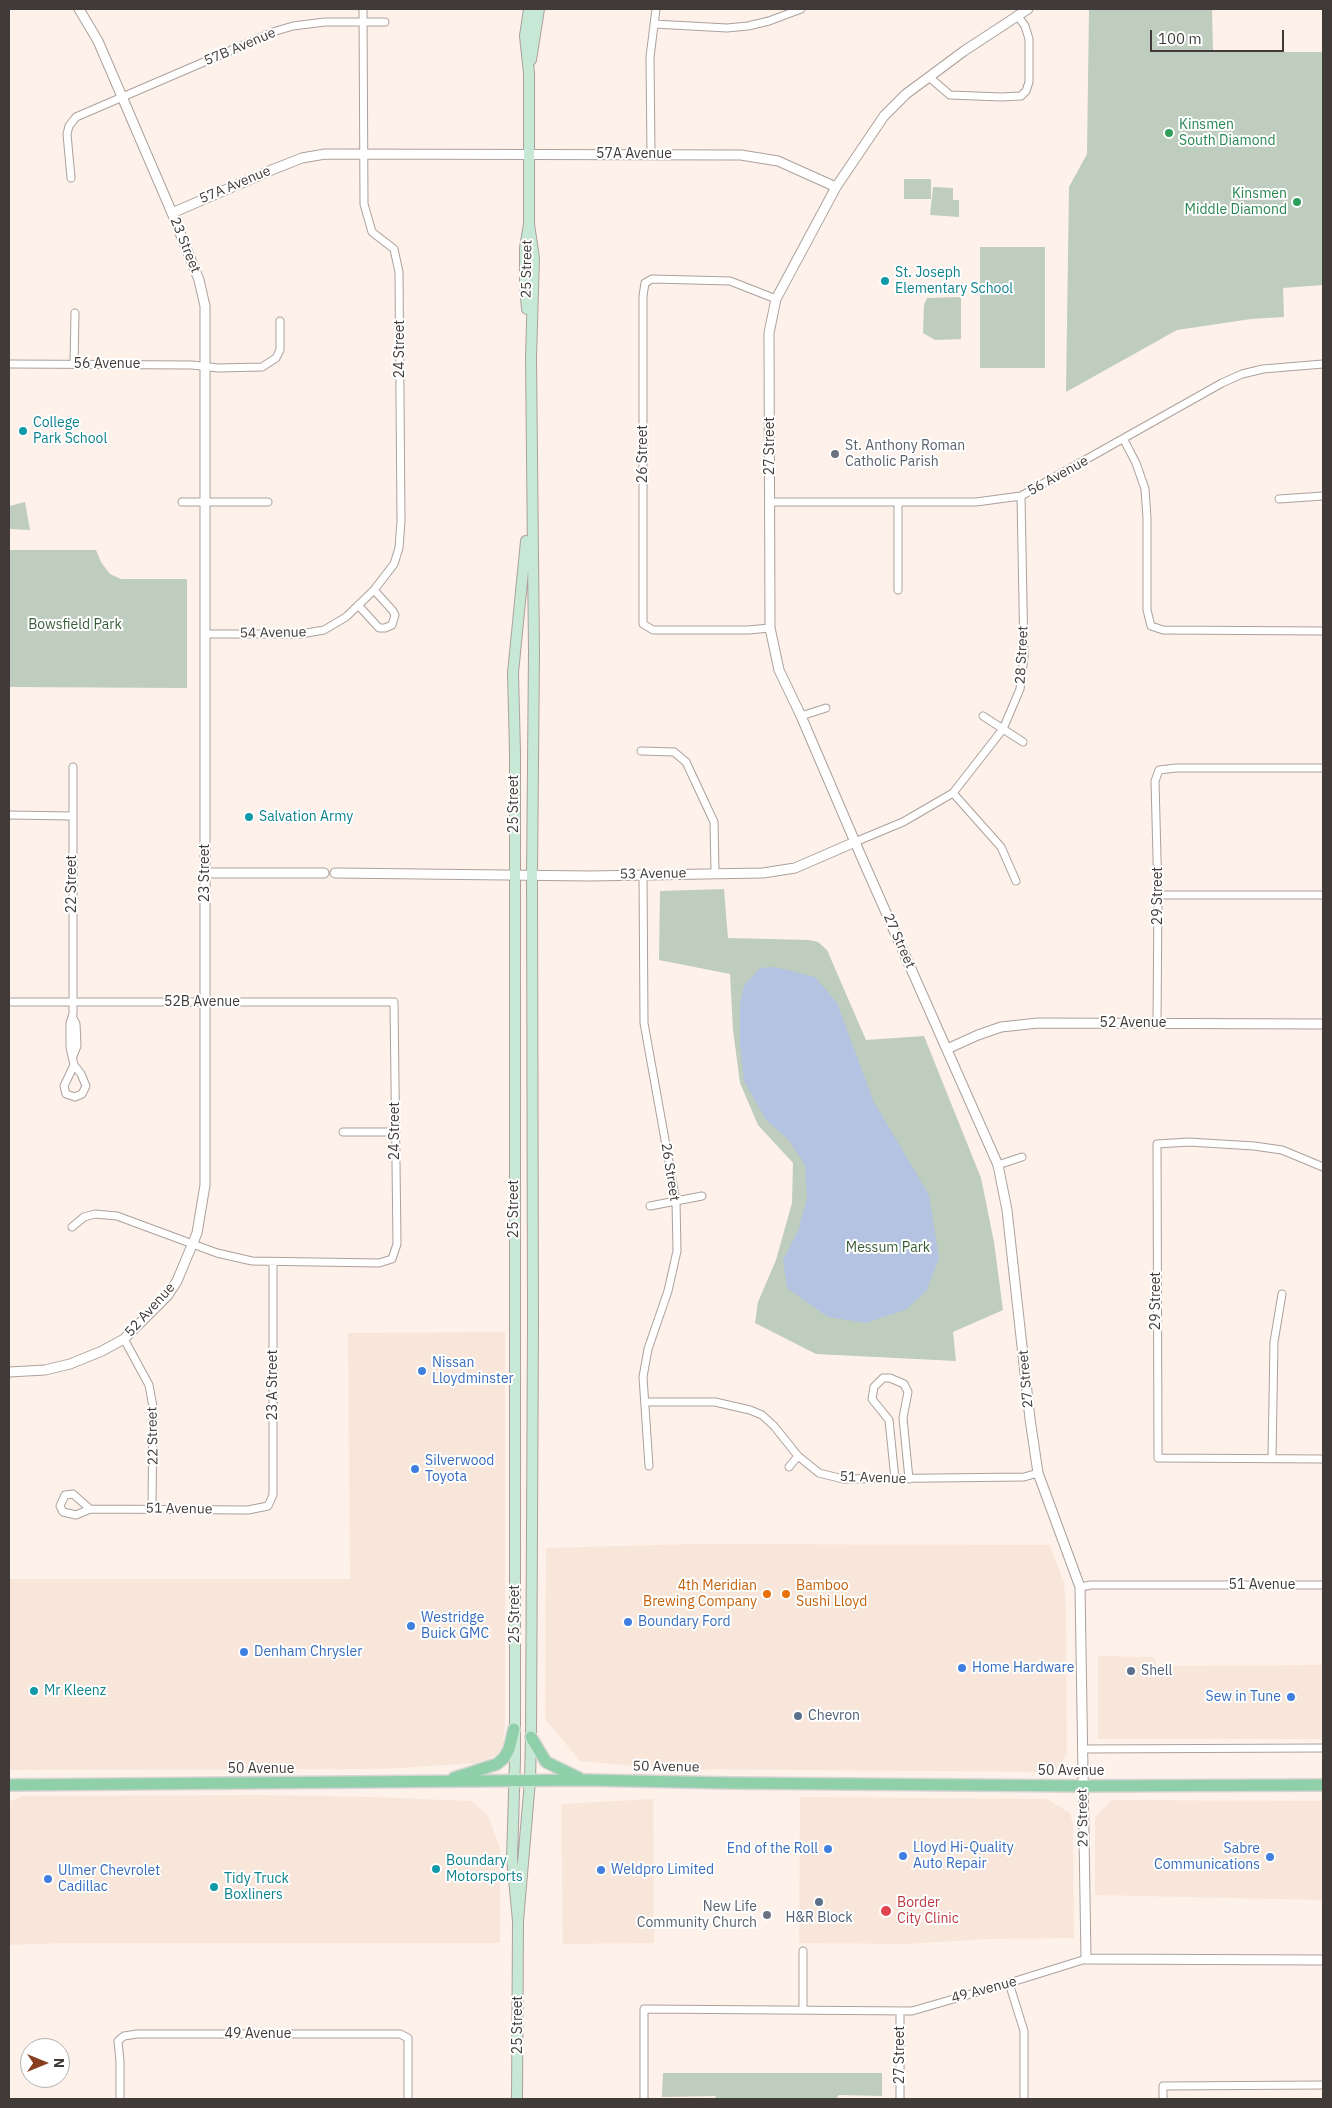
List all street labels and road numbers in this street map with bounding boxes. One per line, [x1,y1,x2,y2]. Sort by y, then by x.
street label: 57B Avenue [202,24,278,70]
street label: 57A Avenue [596,146,672,162]
street label: 57A Avenue [197,162,273,208]
street label: 23 Street [166,215,204,275]
street label: 25 Street [518,240,536,298]
street label: 24 Street [392,320,408,378]
street label: 56 Avenue [74,356,140,372]
street label: 27 Street [762,417,778,475]
street label: 26 Street [635,425,651,483]
street label: 56 Avenue [1025,452,1091,500]
street label: 54 Avenue [239,624,307,642]
street label: 28 Street [1012,625,1032,685]
street label: 25 Street [506,775,522,833]
street label: 23 Street [197,844,213,902]
street label: 22 Street [64,855,80,913]
street label: 53 Avenue [619,865,687,883]
street label: 29 Street [1150,867,1166,925]
street label: 27 Street [879,911,919,971]
street label: 52B Avenue [164,994,240,1010]
street label: 52 Avenue [1100,1015,1166,1031]
street label: 24 Street [387,1102,403,1160]
street label: 26 Street [657,1142,683,1202]
street label: 25 Street [506,1180,522,1238]
street label: 29 Street [1148,1272,1164,1330]
street label: 52 Avenue [121,1280,179,1340]
street label: 27 Street [1015,1349,1037,1409]
street label: 23 A Street [265,1350,281,1420]
street label: 22 Street [144,1407,162,1465]
street label: 51 Avenue [839,1468,907,1488]
street label: 51 Avenue [145,1500,213,1518]
street label: 51 Avenue [1229,1577,1295,1593]
street label: 25 Street [507,1585,523,1643]
street label: 50 Avenue [632,1758,700,1776]
street label: 50 Avenue [228,1761,294,1777]
street label: 50 Avenue [1038,1763,1104,1779]
street label: 29 Street [1074,1789,1092,1847]
street label: 49 Avenue [950,1973,1018,2007]
street label: 25 Street [510,1996,526,2054]
street label: 49 Avenue [225,2026,291,2042]
street label: 27 Street [892,2026,908,2084]

